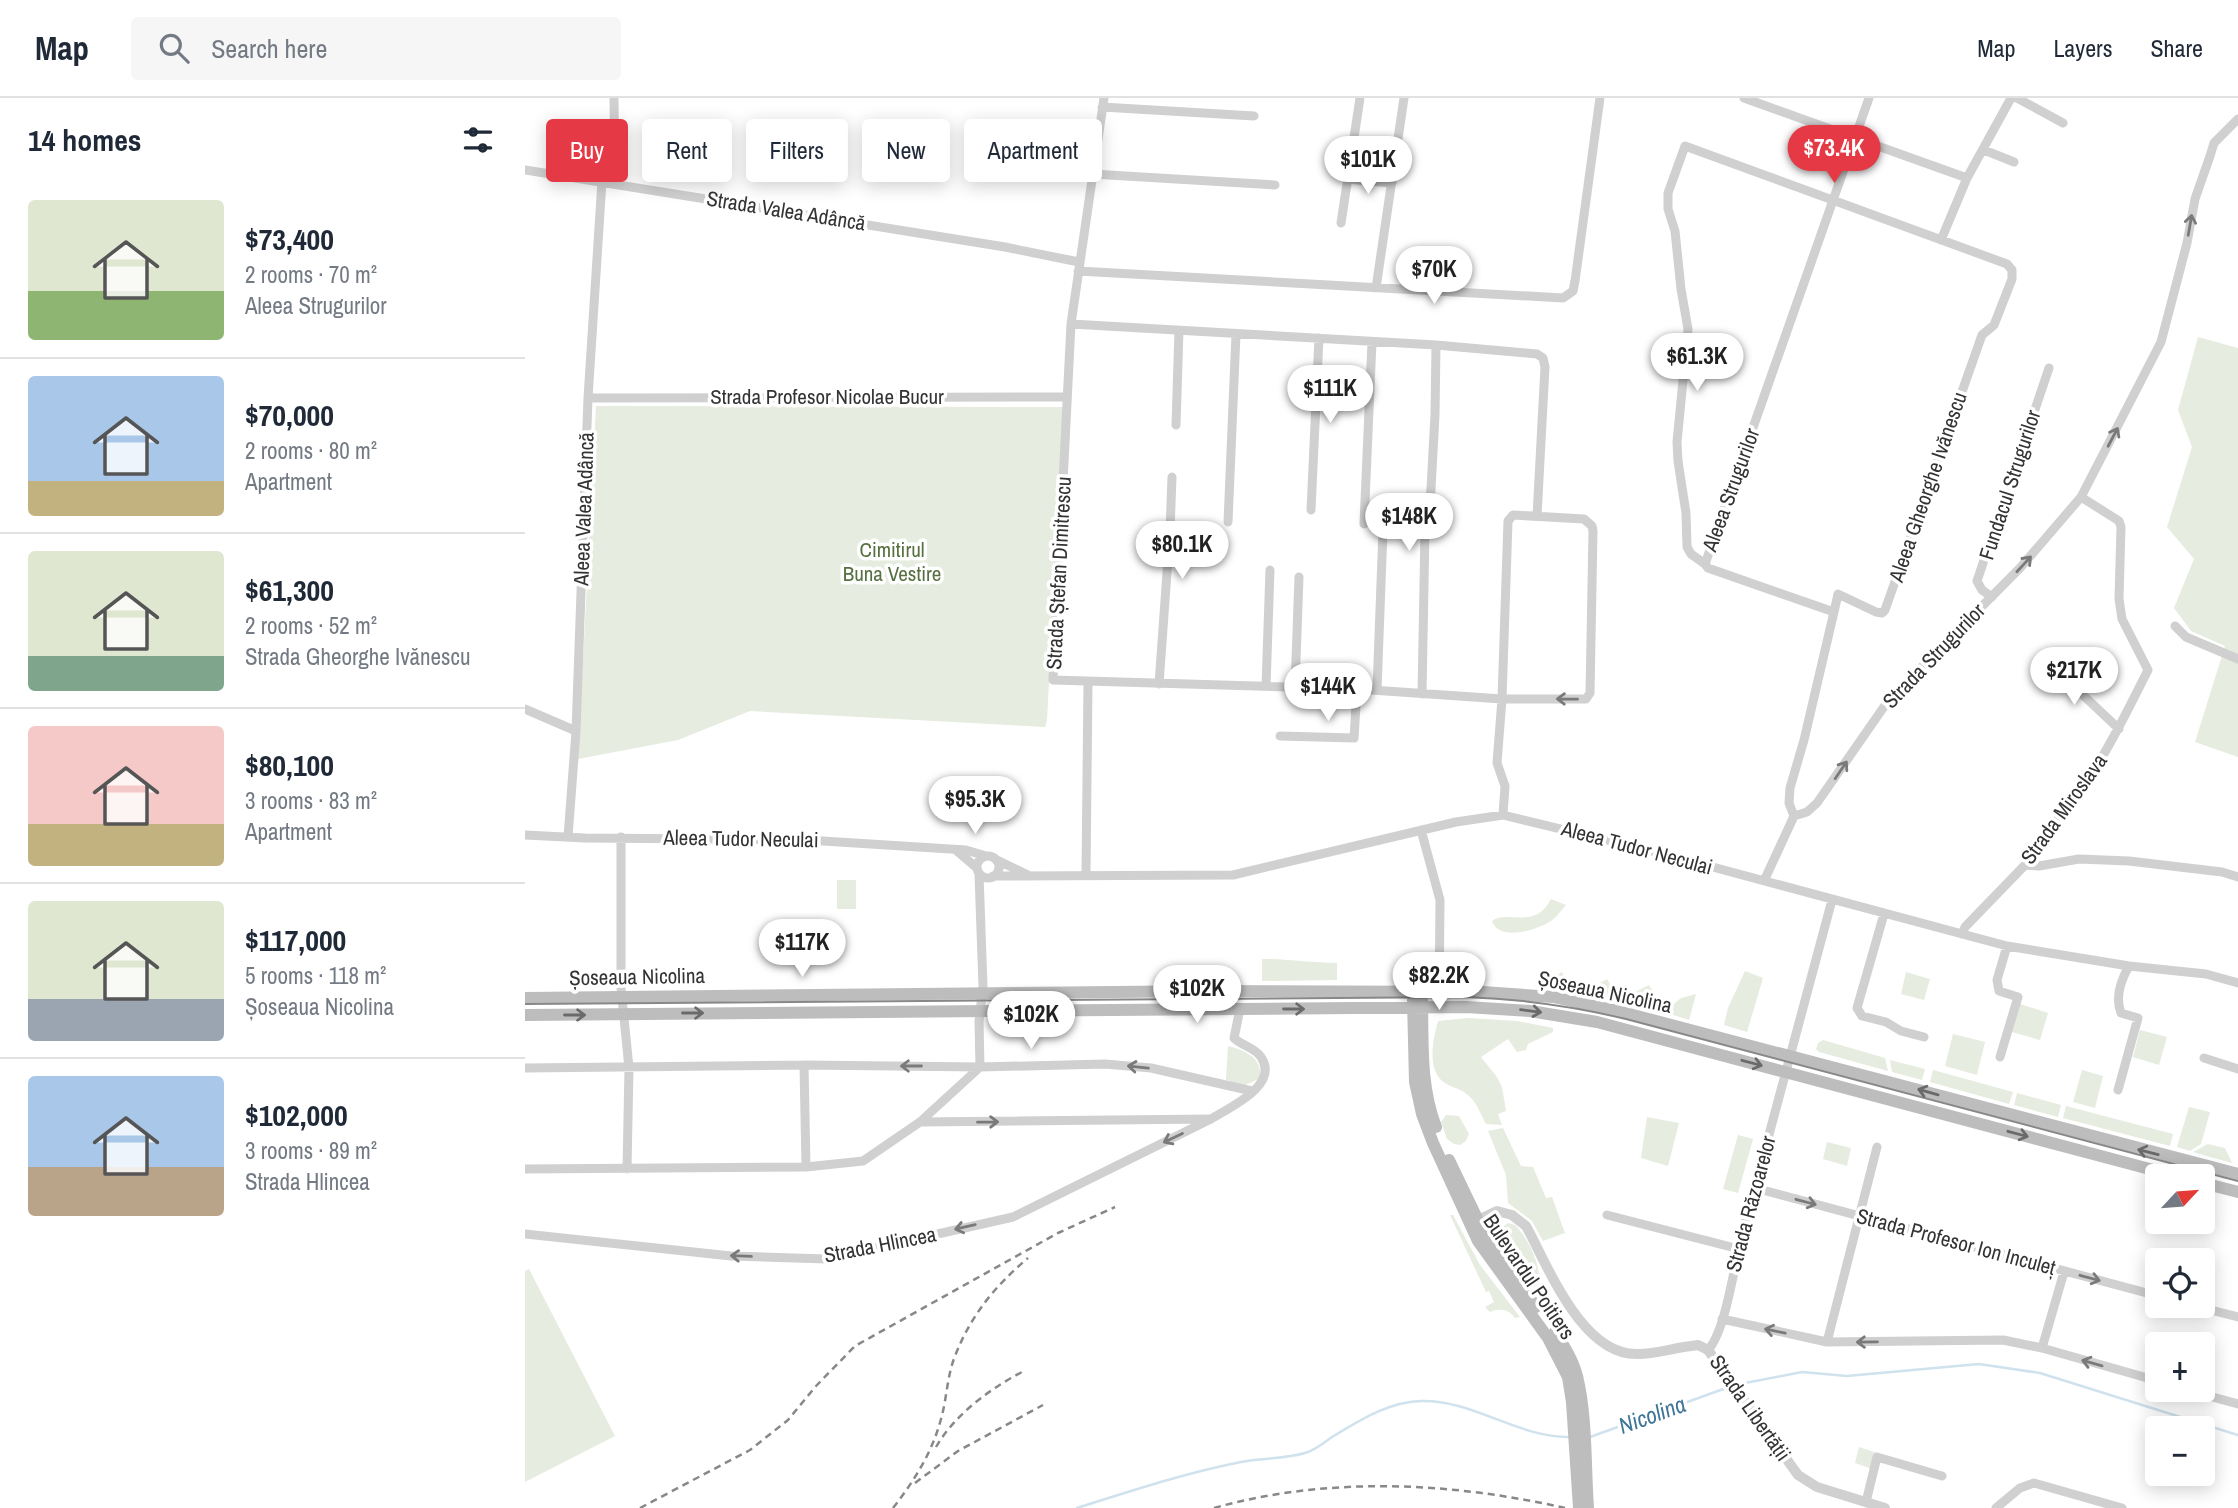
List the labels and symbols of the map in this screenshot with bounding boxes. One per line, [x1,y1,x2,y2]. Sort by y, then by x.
pin: $73.4K [1777,126,1891,185]
pin: $101K [1319,136,1417,196]
street label: Strada Valea Adâncă [705,184,868,237]
one-way arrow [2184,214,2198,237]
pin: $70K [1393,246,1475,306]
pin: $61.3K [1640,334,1754,393]
pin: $111K [1281,366,1379,425]
street label: Strada Profesor Nicolae Bucur [710,382,944,411]
street label: Aleea Gheorghe Ivănescu [1881,388,1974,587]
street label: Fundacul Strugurilor [1972,406,2048,564]
street label: Aleea Strugurilor [1694,424,1766,556]
one-way arrow [2107,427,2120,448]
street label: Aleea Valea Adâncă [566,431,601,587]
street label: Strada Ștefan Dimitrescu [1039,476,1078,670]
pin: $148K [1360,494,1458,553]
pin: $80.1K [1125,522,1239,581]
park label: Cimitirul Buna Vestire [843,535,941,588]
one-way arrow [2015,556,2032,573]
street label: Strada Strugurilor [1876,597,1991,715]
pin: $217K [2025,648,2123,707]
pin: $144K [1279,664,1377,723]
one-way arrow [1556,693,1579,706]
street label: Strada Miroslava [2014,747,2114,870]
one-way arrow [1834,761,1848,780]
pin: $95.3K [918,776,1032,836]
street label: Aleea Tudor Neculai [1557,813,1716,882]
street label: Aleea Tudor Neculai [662,823,819,854]
pin: $117K [753,920,851,979]
pin: $82.2K [1382,953,1496,1012]
street label: Șoseaua Nicolina [569,961,706,992]
street label: Șoseaua Nicolina [1536,963,1675,1020]
pin: $102K [1148,965,1246,1025]
pin: $102K [982,992,1080,1051]
one-way arrow [1282,1002,1305,1016]
one-way arrow [1519,1005,1542,1018]
one-way arrow [682,1006,705,1020]
one-way arrow [563,1008,586,1022]
one-way arrow [1740,1057,1763,1070]
one-way arrow [899,1059,922,1073]
one-way arrow [1127,1060,1150,1073]
one-way arrow [1918,1085,1940,1098]
one-way arrow [977,1115,1000,1128]
one-way arrow [2007,1128,2029,1141]
one-way arrow [1163,1131,1184,1145]
street label: Strada Răzoarelor [1718,1132,1783,1275]
one-way arrow [2137,1145,2160,1158]
north arrow [2145,1164,2215,1234]
one-way arrow [1795,1196,1817,1209]
street label: Strada Profesor Ion Inculeț [1853,1201,2059,1282]
street label: Bulevardul Poitiers [1477,1208,1582,1345]
street label: Strada Hlincea [821,1219,939,1270]
one-way arrow [954,1221,977,1235]
one-way arrow [729,1250,752,1263]
one-way arrow [2078,1272,2100,1285]
one-way arrow [1764,1323,1787,1337]
one-way arrow [1856,1335,1879,1349]
street label: Strada Libertății [1703,1349,1798,1467]
one-way arrow [2081,1355,2103,1368]
water label: Nicolina [1614,1388,1690,1441]

